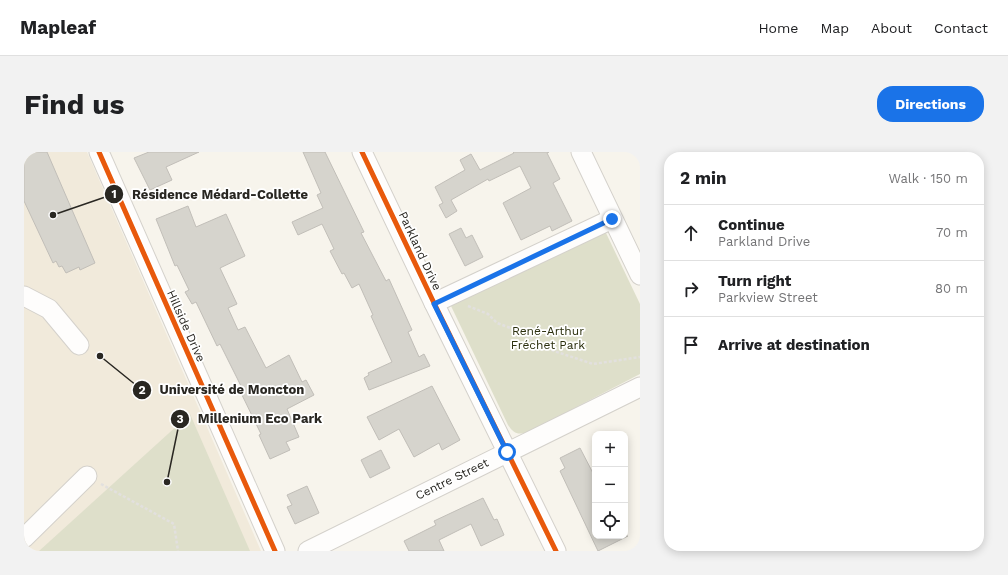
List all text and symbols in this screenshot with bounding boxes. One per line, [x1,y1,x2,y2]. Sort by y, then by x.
text: Mapleaf [20,16,96,39]
text: Home [758,20,798,36]
text: Map [820,20,849,36]
text: About [871,20,912,36]
text: Contact [934,20,988,36]
button: Directions [877,86,984,122]
text: Find us [24,88,124,121]
text: 2 min [680,168,726,188]
text: Walk · 150 m [889,171,968,186]
callout: Résidence Médard-Collette [104,182,316,207]
text: 1 [111,187,117,201]
text: Résidence Médard-Collette [132,187,308,202]
street label: Parkland Drive [396,209,444,293]
route end [603,210,621,228]
text: Continue [718,216,785,234]
icon: ahead [680,222,702,244]
text: 70 m [936,225,968,240]
text: Parkland Drive [718,234,810,249]
text: Turn right [718,272,791,290]
icon: right [680,278,702,300]
text: 80 m [935,281,968,296]
street label: Hillside Drive [164,288,208,364]
text: Parkview Street [718,290,818,305]
park label: René-Arthur Fréchet Park [511,324,585,352]
icon: arrive [680,334,702,356]
text: Arrive at destination [718,336,870,354]
callout: Université de Moncton [132,377,313,402]
text: Université de Moncton [160,382,304,397]
text: 2 [138,383,146,397]
callout: Millenium Eco Park [170,406,330,431]
text: Millenium Eco Park [198,411,323,426]
text: 3 [176,412,184,426]
map controls [592,431,628,539]
button: + [592,431,628,467]
route start [498,443,516,461]
street label: Centre Street [413,455,491,503]
button: − [592,467,628,503]
button: locate [592,503,628,539]

